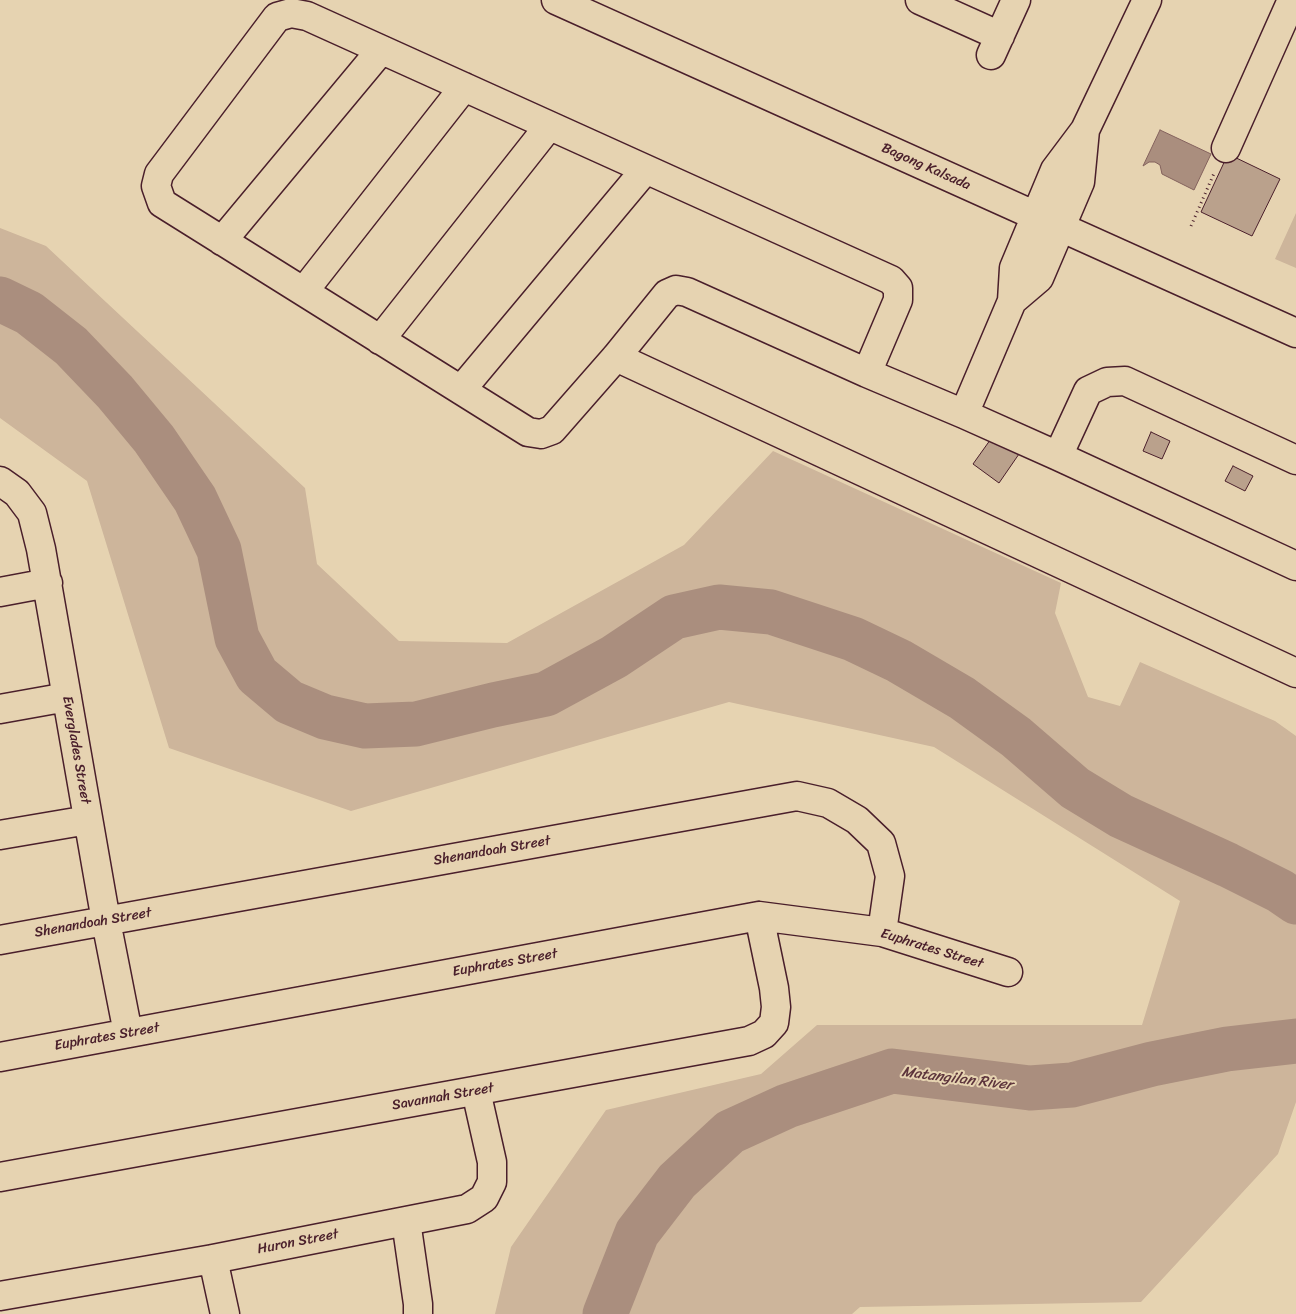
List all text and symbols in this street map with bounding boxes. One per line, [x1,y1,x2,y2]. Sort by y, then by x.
street label: Bagong Kalsada [879,140,973,194]
street label: Everglades Street [58,695,94,805]
street label: Shenandoah Street [432,832,552,870]
street label: Shenandoah Street [33,904,153,942]
street label: Euphrates Street [879,925,985,973]
street label: Euphrates Street [451,945,559,981]
street label: Euphrates Street [53,1019,161,1055]
water label: Matangilan River [901,1063,1013,1095]
street label: Savannah Street [391,1080,495,1114]
street label: Huron Street [256,1226,340,1258]

